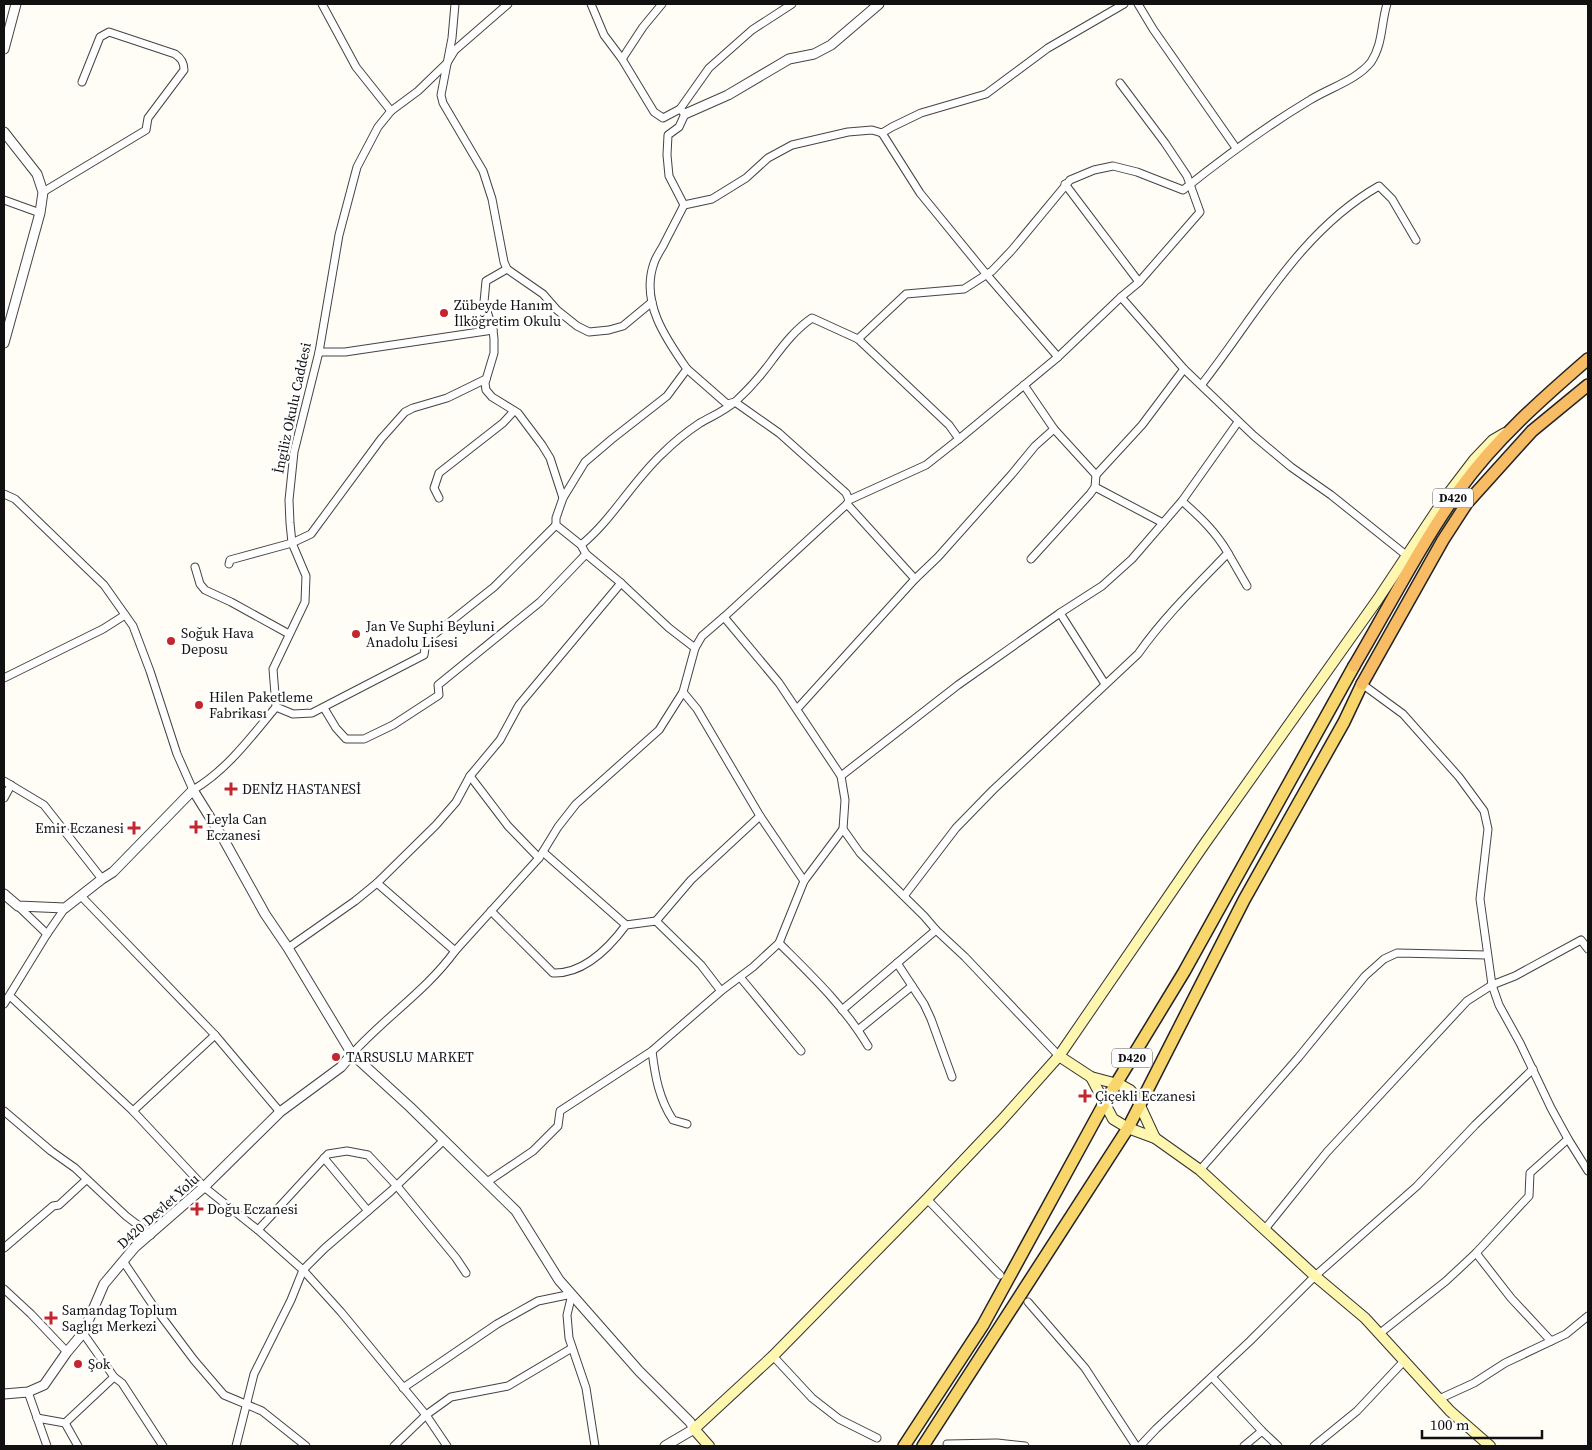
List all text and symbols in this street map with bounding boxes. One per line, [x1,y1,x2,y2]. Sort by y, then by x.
place label: Zübeyde Hanım İlköğretim Okulu [454,295,561,331]
marker: Zübeyde Hanım İlköğretim Okulu [438,307,450,319]
street label: İngiliz Okulu Caddesi [268,341,316,475]
road number: D420 [1433,488,1473,508]
place label: Jan Ve Suphi Beyluni Anadolu Lisesi [365,616,495,652]
place label: Soğuk Hava Deposu [181,623,255,659]
marker: Jan Ve Suphi Beyluni Anadolu Lisesi [350,628,362,640]
marker: Soğuk Hava Deposu [165,635,177,647]
place label: Hilen Paketleme Fabrikası [209,687,313,723]
marker: Hilen Paketleme Fabrikası [193,699,205,711]
place label: DENİZ HASTANESİ [242,779,361,799]
marker: DENİZ HASTANESİ [224,782,238,796]
place label: Leyla Can Eczanesi [206,809,268,845]
place label: Emir Eczanesi [35,818,124,838]
marker: Leyla Can Eczanesi [190,821,202,833]
marker: Emir Eczanesi [128,822,140,834]
place label: TARSUSLU MARKET [346,1047,474,1067]
road number: D420 [1112,1048,1152,1068]
marker: TARSUSLU MARKET [330,1051,342,1063]
place label: Çiçekli Eczanesi [1095,1086,1196,1106]
marker: Çiçekli Eczanesi [1079,1090,1091,1102]
street label: D420 Devlet Yolu [113,1169,203,1253]
place label: Doğu Eczanesi [207,1199,298,1219]
marker: Doğu Eczanesi [191,1203,203,1215]
place label: Samandag Toplum Saglıgı Merkezi [62,1300,178,1336]
marker: Samandag Toplum Saglıgı Merkezi [44,1311,58,1325]
place label: Şok [88,1354,111,1374]
marker: Şok [72,1358,84,1370]
scale bar [1422,1408,1542,1440]
text: 100 m [1430,1414,1470,1435]

